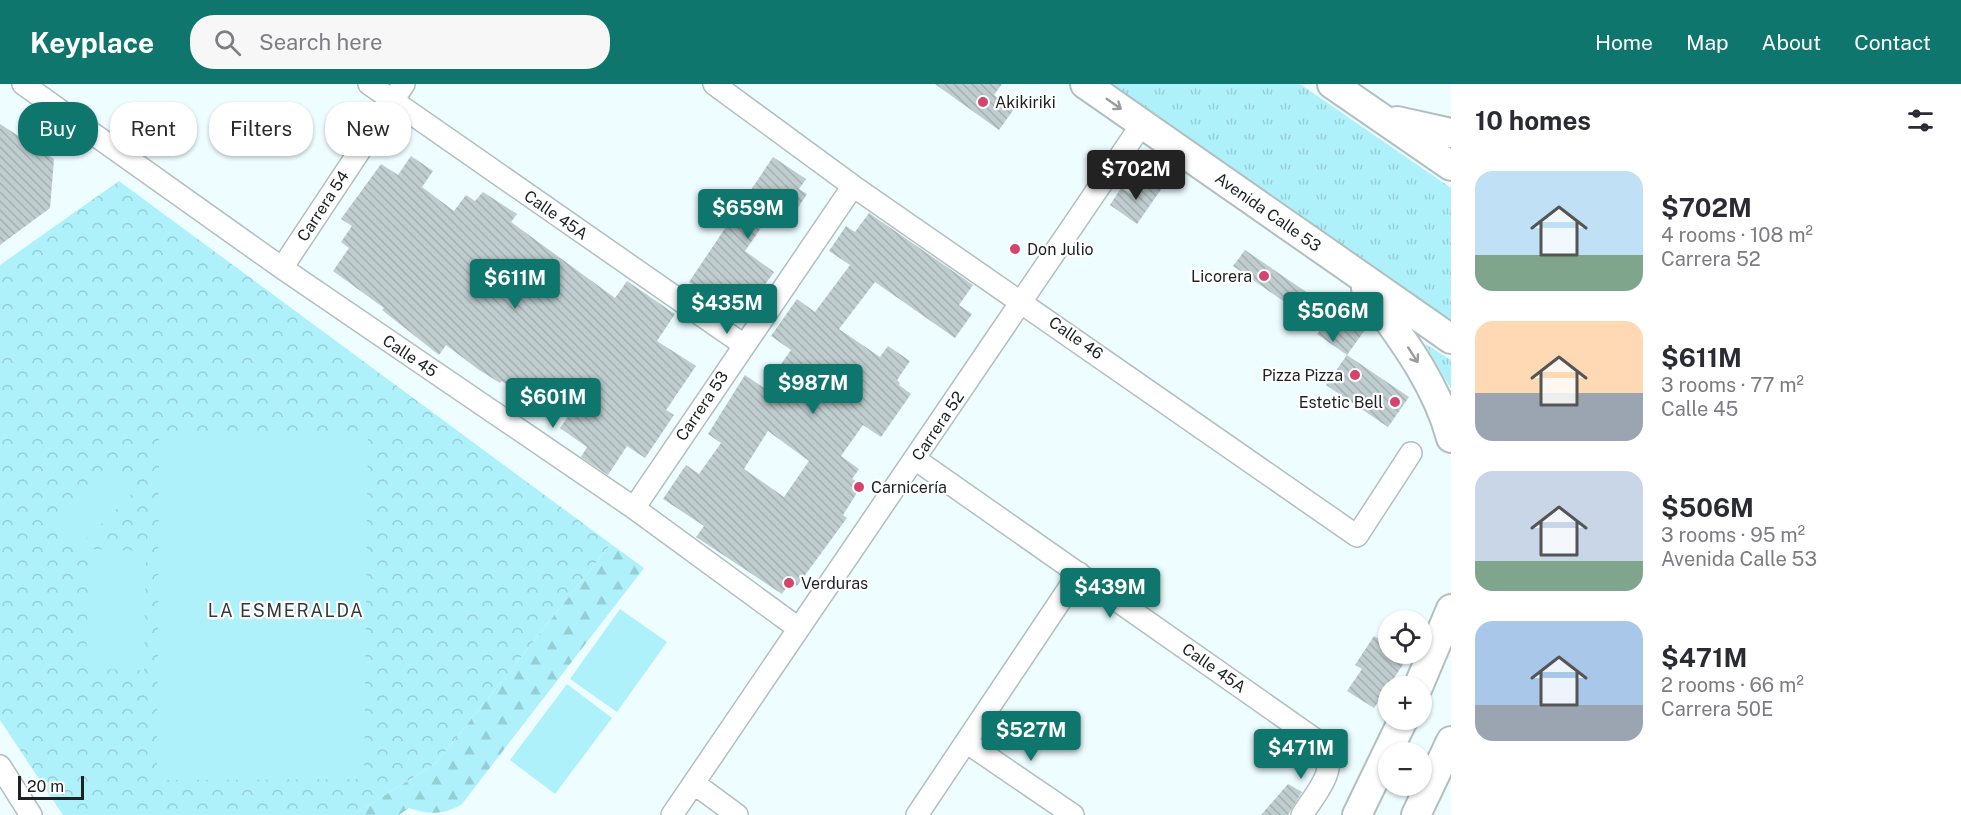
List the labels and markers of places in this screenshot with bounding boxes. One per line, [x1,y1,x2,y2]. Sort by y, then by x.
place label: Akikiriki [995,93,1056,112]
marker: Akikiriki [976,95,990,109]
pin: $702M [1094,150,1178,201]
pin: $659M [706,189,790,240]
place label: Don Julio [1027,240,1094,259]
marker: Don Julio [1008,242,1022,256]
pin: $611M [473,259,557,310]
place label: Licorera [1191,267,1252,286]
marker: Licorera [1257,269,1271,283]
pin: $435M [685,284,769,335]
pin: $506M [1291,292,1375,343]
pin: $987M [771,364,855,415]
place label: Pizza Pizza [1262,366,1343,385]
marker: Pizza Pizza [1348,368,1362,382]
pin: $601M [511,378,595,429]
place label: Estetic Bell [1299,393,1383,412]
marker: Estetic Bell [1388,395,1402,409]
place label: Carnicería [871,478,947,497]
marker: Carnicería [852,480,866,494]
pin: $439M [1068,568,1152,619]
place label: Verduras [801,574,868,593]
marker: Verduras [782,576,796,590]
pin: $527M [989,711,1073,762]
pin: $471M [1259,729,1343,780]

